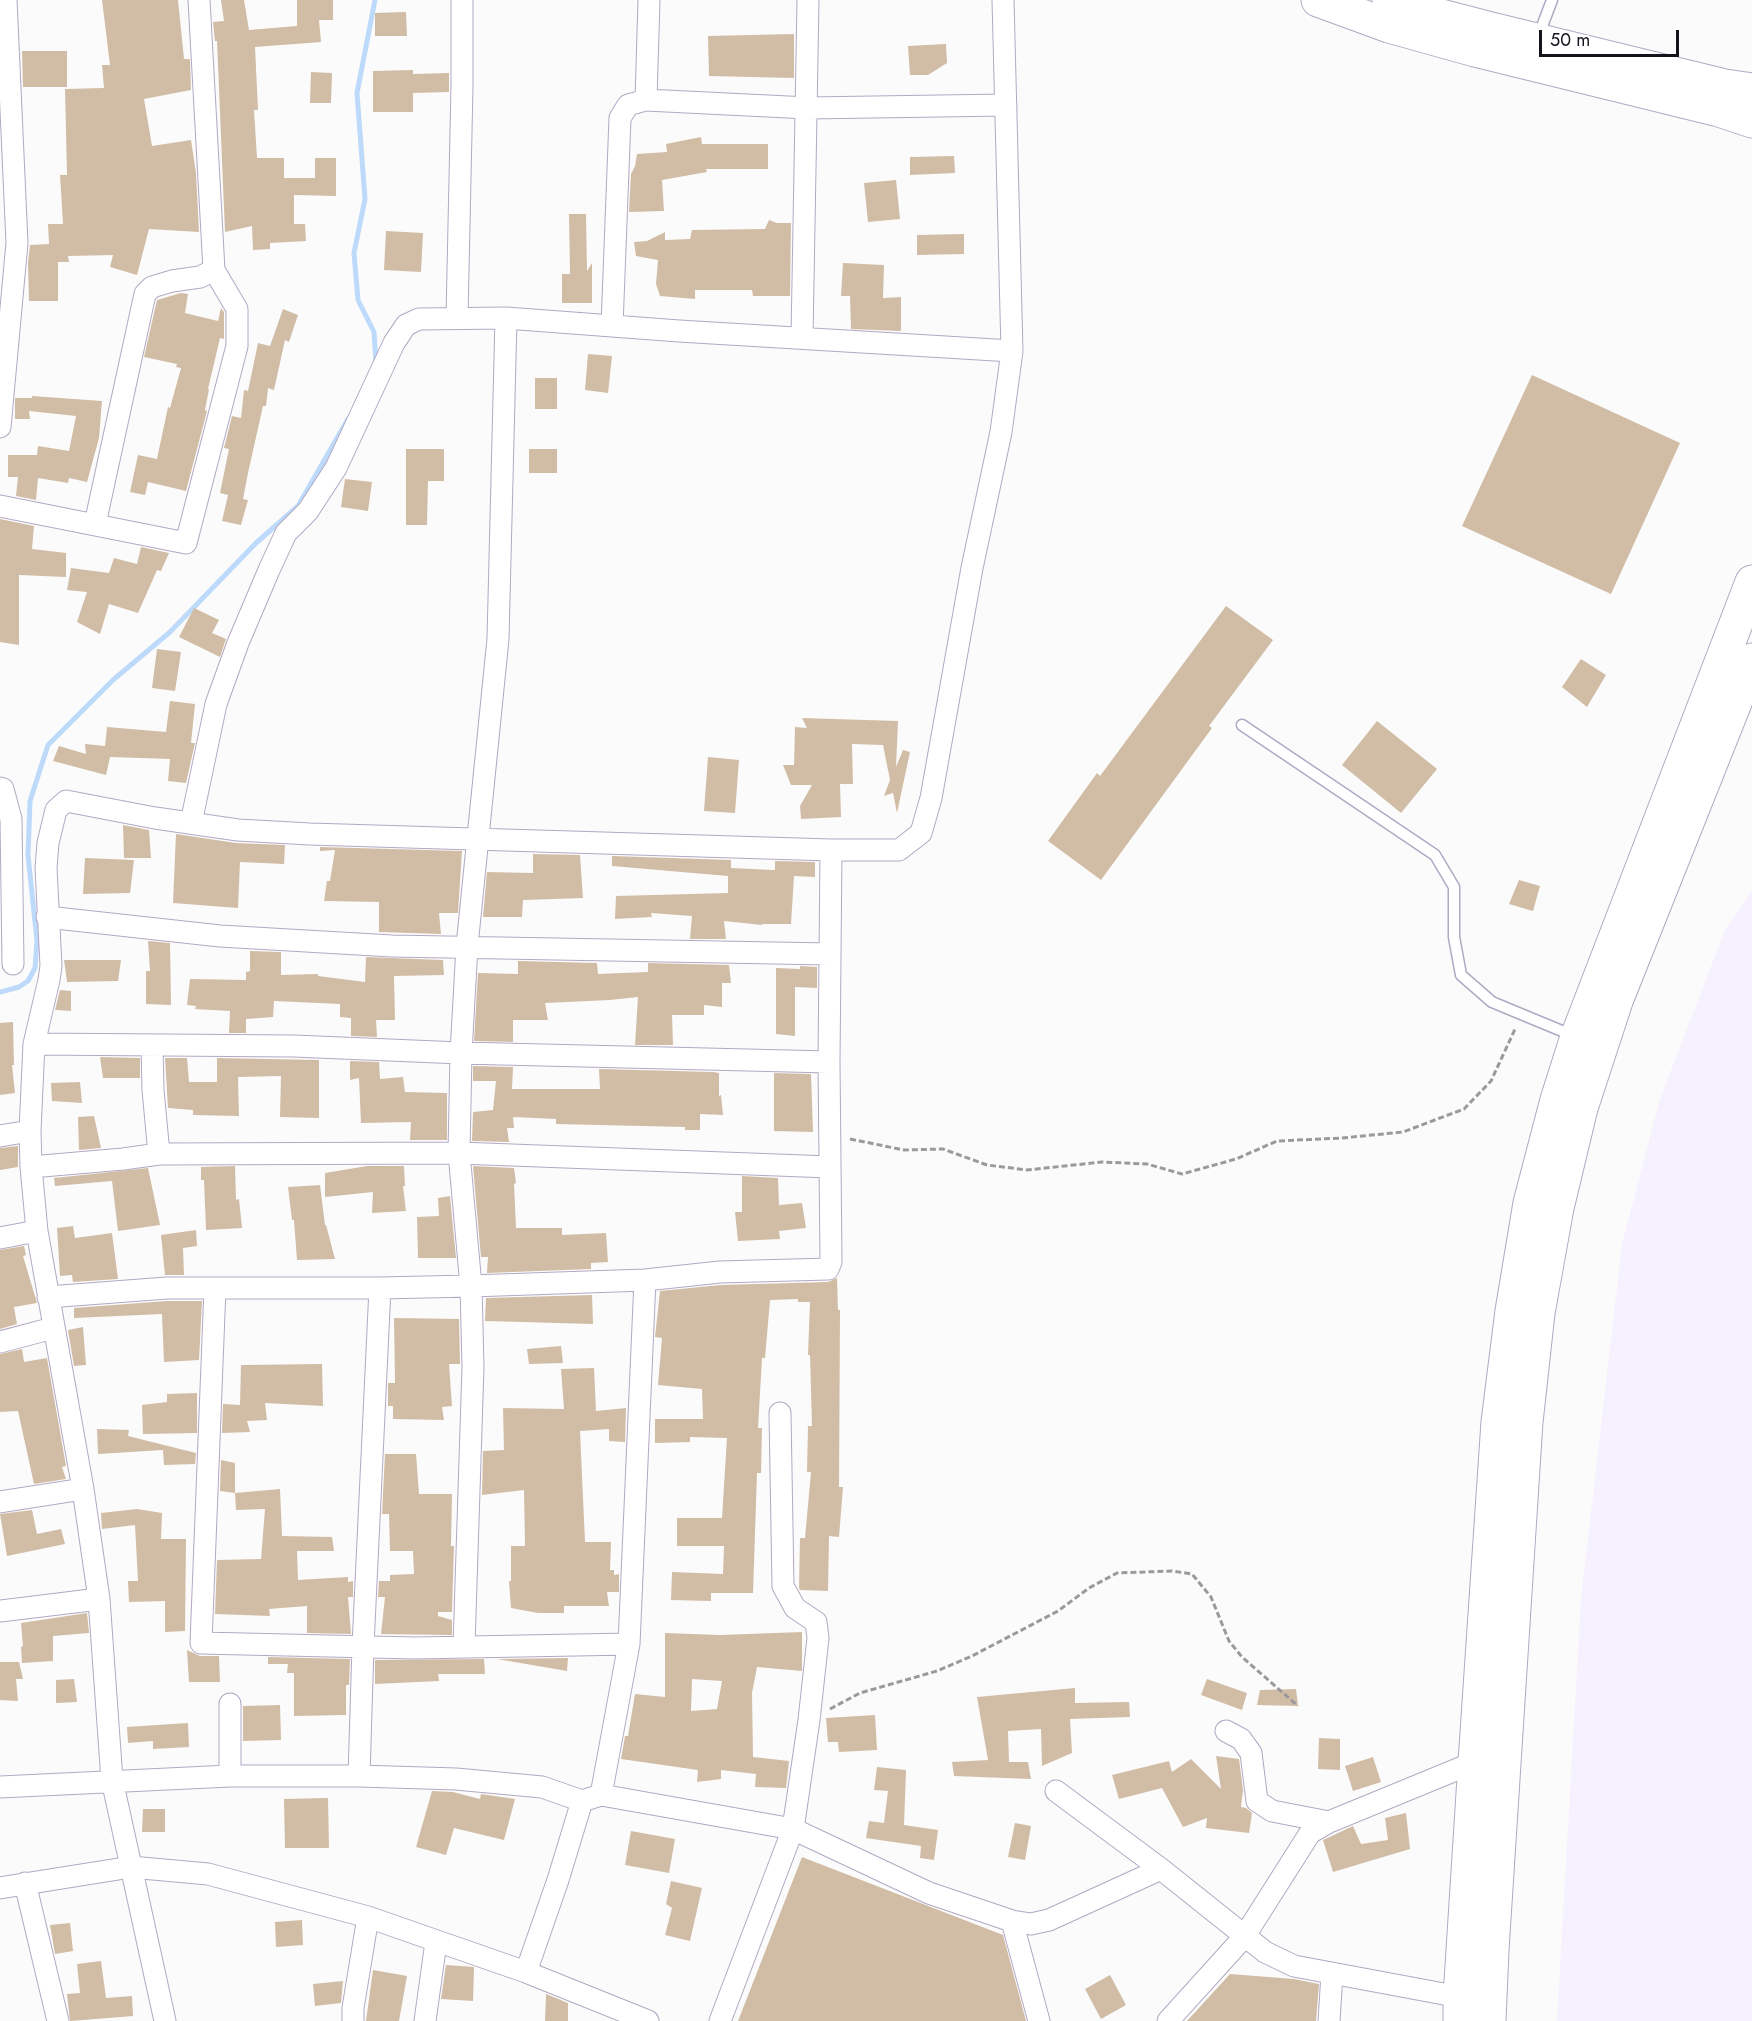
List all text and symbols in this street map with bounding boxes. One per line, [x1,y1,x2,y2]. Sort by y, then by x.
scale bar [1542,18,1682,56]
text: 50 m [1550,27,1590,53]

